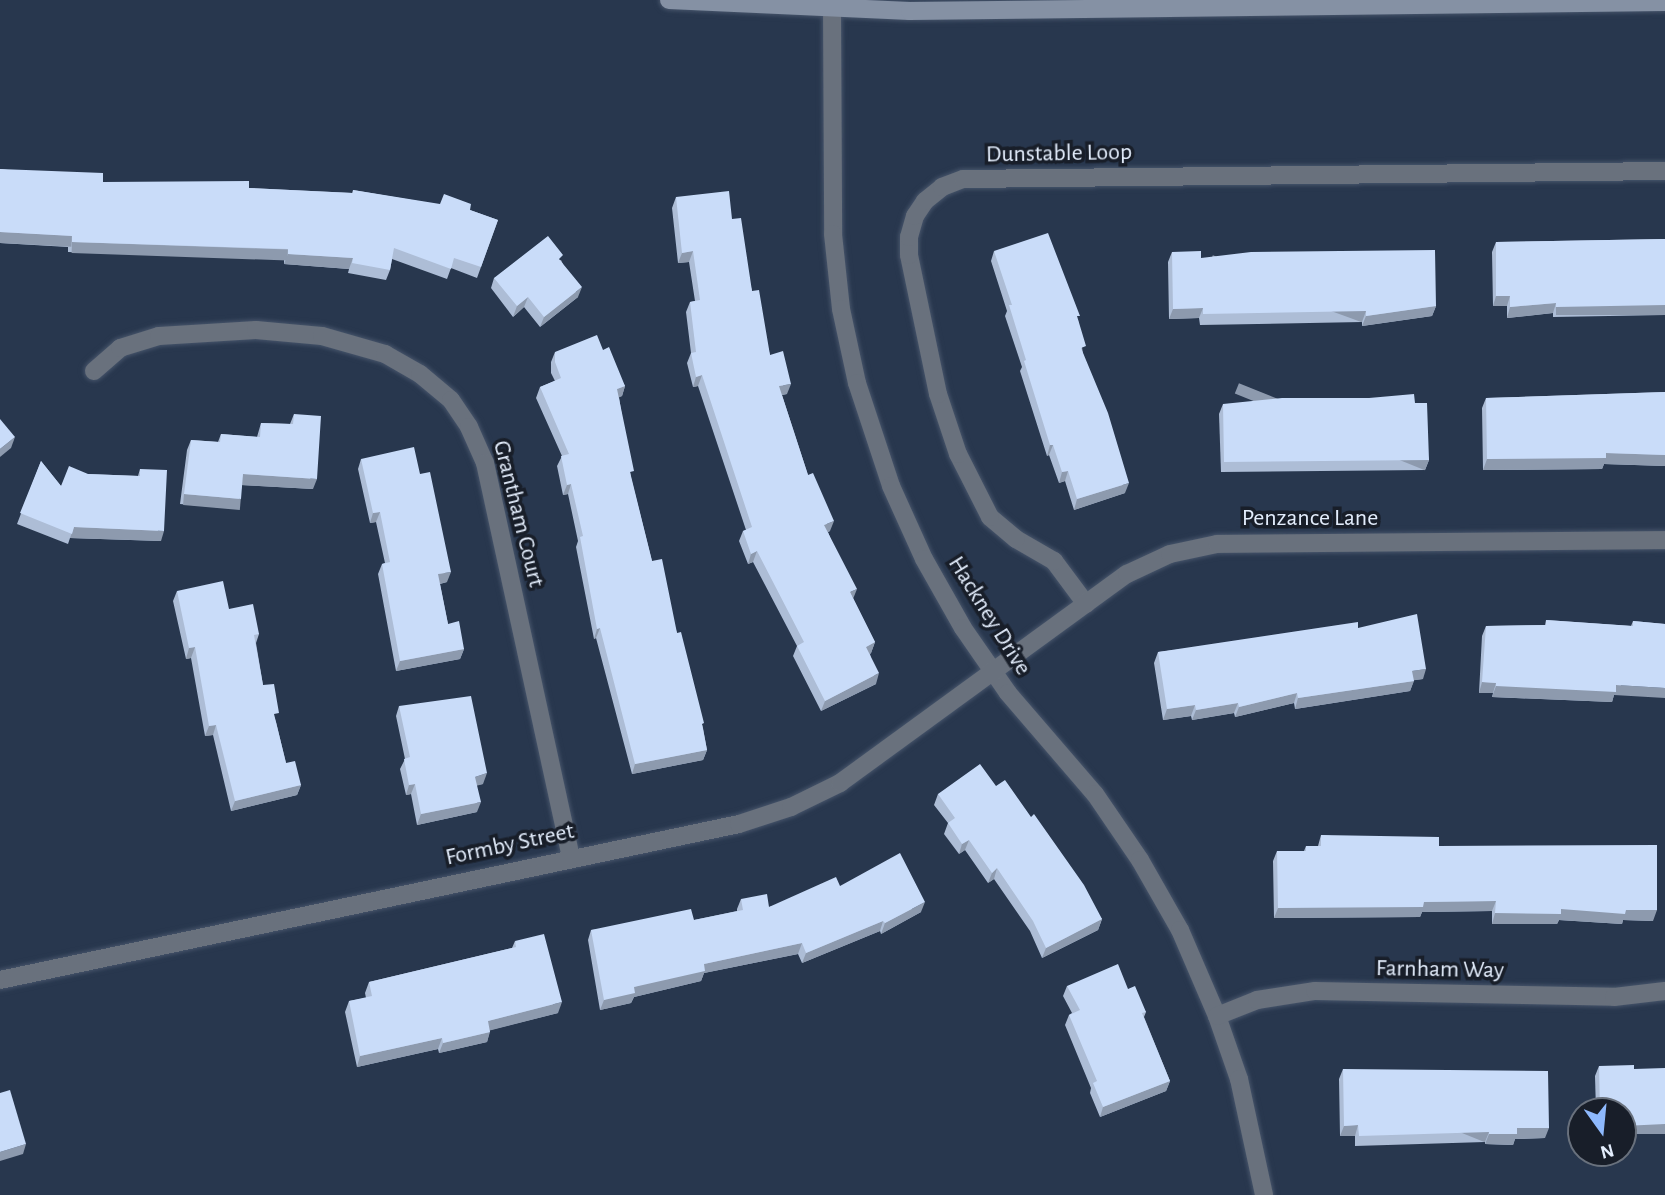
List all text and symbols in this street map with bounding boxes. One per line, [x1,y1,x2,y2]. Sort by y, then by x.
street label: Dunstable Loop [986,138,1132,170]
street label: Grantham Court [486,438,550,590]
street label: Penzance Lane [1242,505,1378,533]
street label: Hackney Drive [941,551,1037,681]
street label: Formby Street [443,817,577,873]
street label: Farnham Way [1376,954,1504,986]
north arrow [1567,1097,1637,1167]
text: N [1598,1140,1616,1162]

